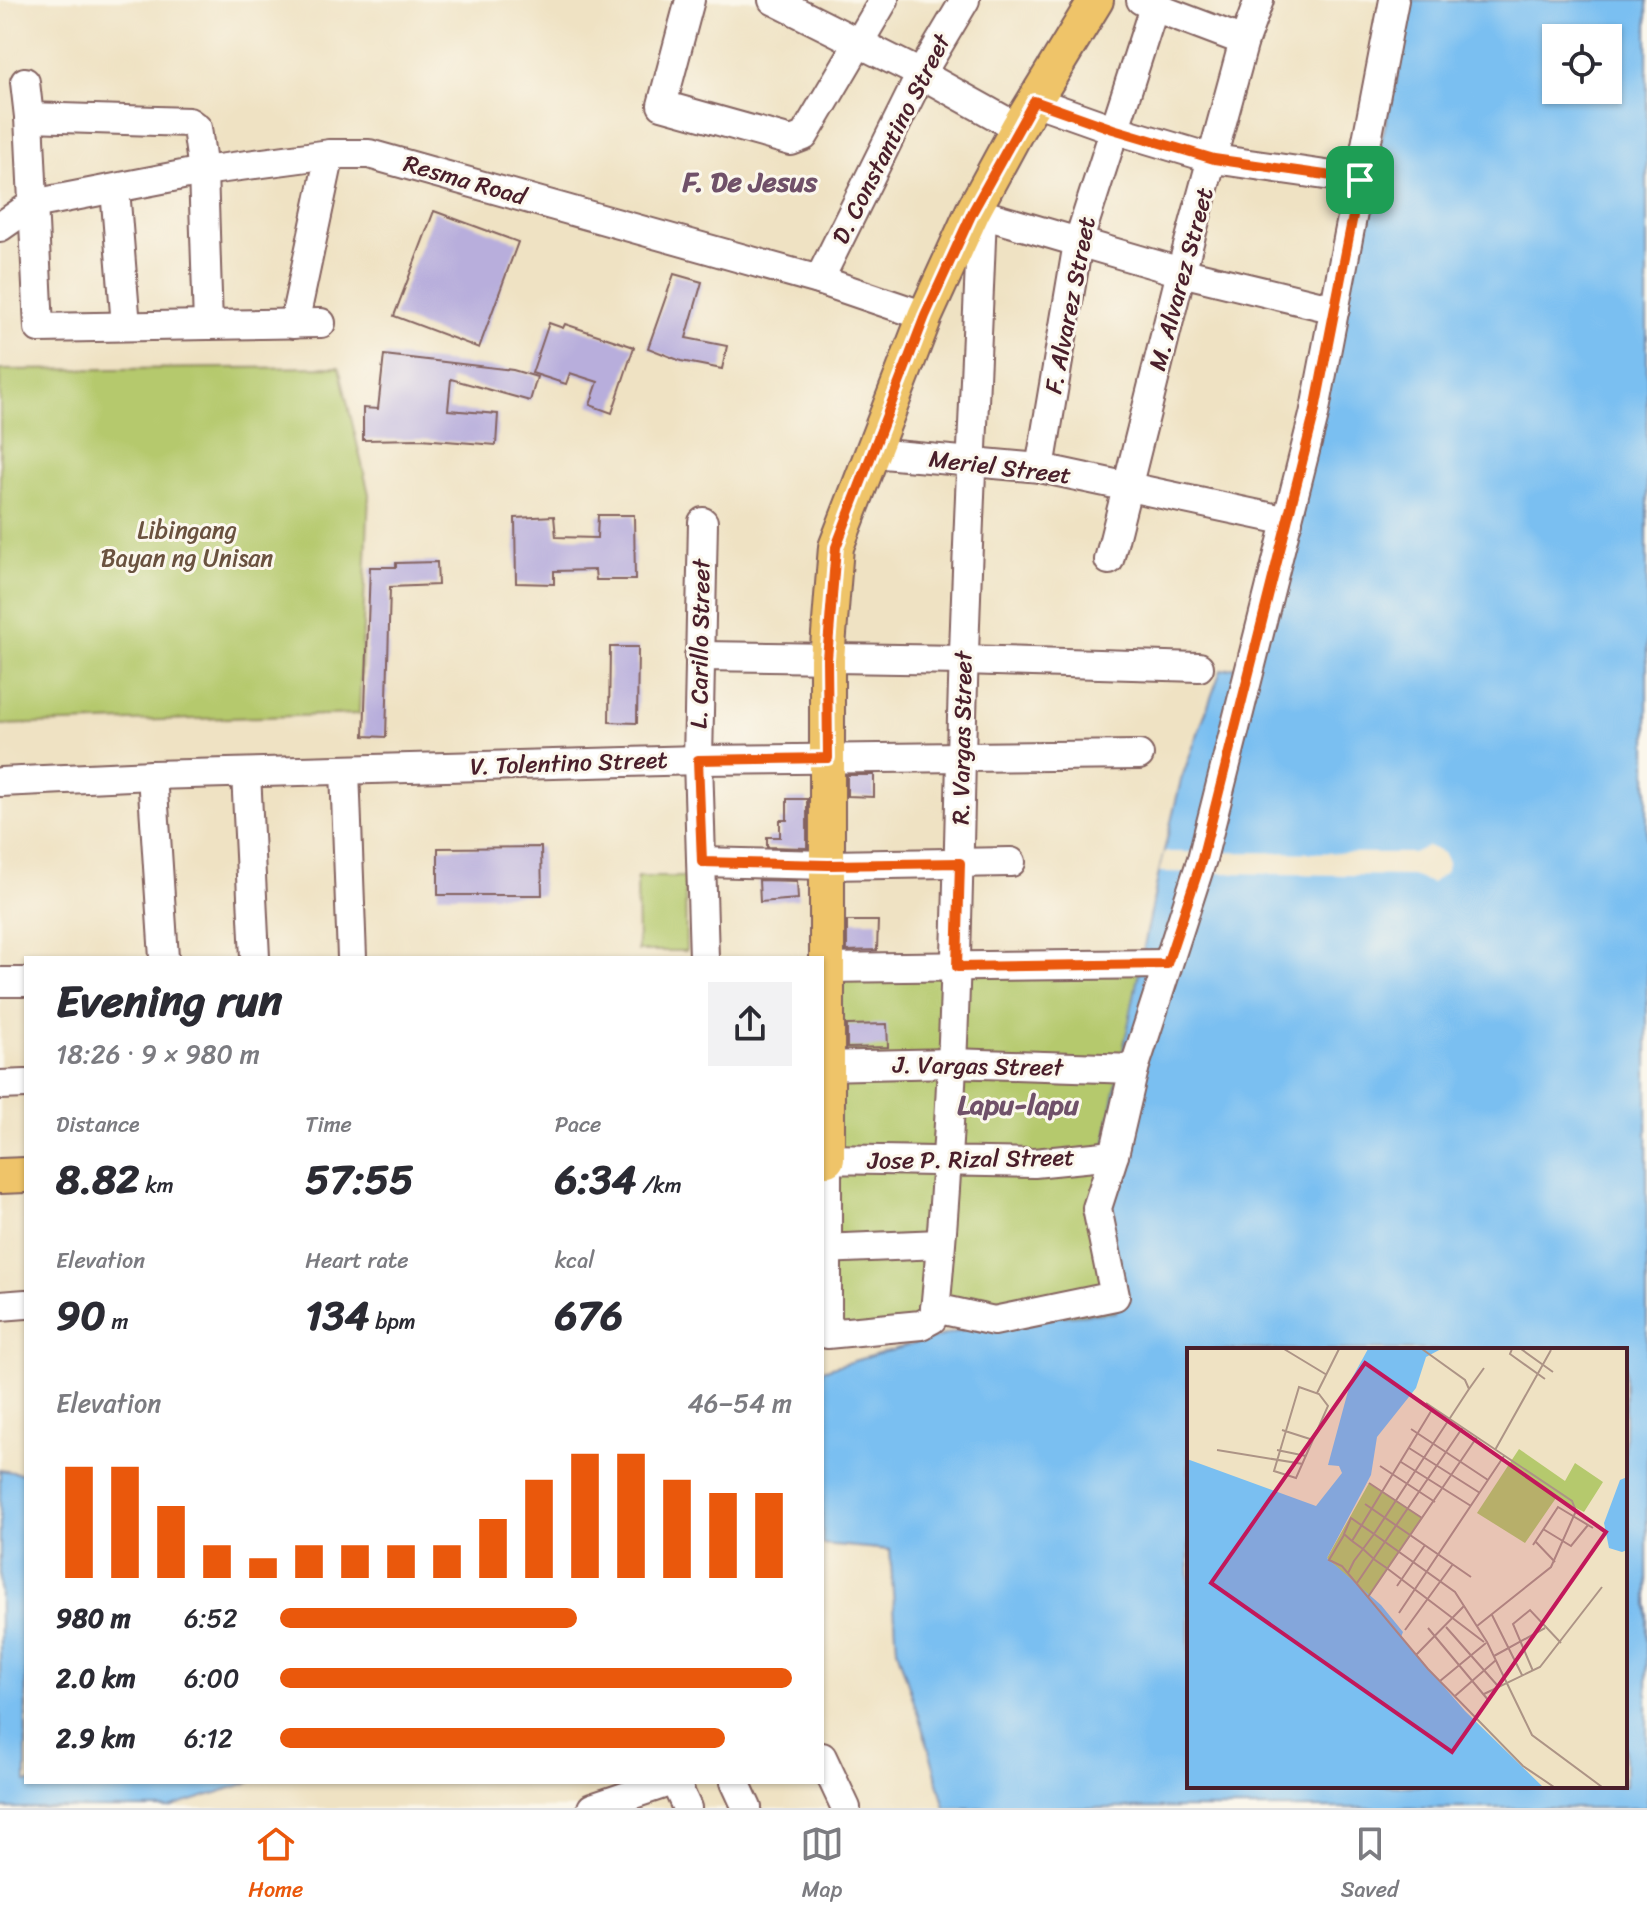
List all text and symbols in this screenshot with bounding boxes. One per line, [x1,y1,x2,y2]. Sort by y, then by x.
map controls [1542,24,1622,104]
button: locate [1542,24,1622,104]
street label: D. Constantino Street [820,25,963,252]
street label: Resma Road [399,142,533,218]
pin [1326,146,1394,214]
district label: F. De Jesus [682,157,819,206]
icon: arrive [1338,158,1382,202]
street label: M. Alvarez Street [1136,183,1226,375]
street label: F. Alvarez Street [1032,213,1108,397]
street label: Meriel Street [927,437,1073,497]
park label: Libingang Bayan ng Unisan [101,509,273,579]
street label: L. Carillo Street [678,558,722,729]
street label: R. Vargas Street [939,650,985,825]
street label: V. Tolentino Street [469,739,669,787]
text: Evening run [56,962,282,1040]
button: share [708,982,792,1066]
text: 18:26 · 9 × 980 m [56,1031,260,1077]
street label: J. Vargas Street [892,1044,1065,1089]
district label: Lapu-lapu [957,1080,1080,1129]
text: Distance [56,1105,140,1144]
text: Time [305,1105,352,1144]
text: Pace [555,1105,601,1144]
street label: Jose P. Rizal Street [866,1136,1075,1182]
text: 8.82 [56,1144,139,1215]
text: 57:55 [305,1144,414,1215]
text: 6:34 [555,1144,636,1215]
text: km [139,1166,174,1205]
text: /km [636,1166,682,1205]
text: Elevation [56,1241,145,1280]
text: Heart rate [305,1241,409,1280]
text: kcal [555,1241,595,1280]
text: 90 [56,1280,106,1351]
text: 134 [305,1280,369,1351]
text: 676 [555,1280,623,1351]
text: m [106,1302,128,1341]
text: bpm [369,1302,416,1341]
inset map [1187,1348,1627,1788]
text: Elevation [56,1380,161,1426]
text: 46–54 m [687,1380,792,1426]
text: 980 m [56,1595,131,1641]
text: 6:52 [184,1595,238,1641]
text: 2.0 km [56,1655,136,1701]
text: 6:00 [184,1655,239,1701]
text: 2.9 km [56,1715,135,1761]
text: 6:12 [184,1715,233,1761]
tab: Home [248,1822,303,1909]
tab: Map [800,1822,844,1909]
tab: Saved [1341,1822,1399,1909]

